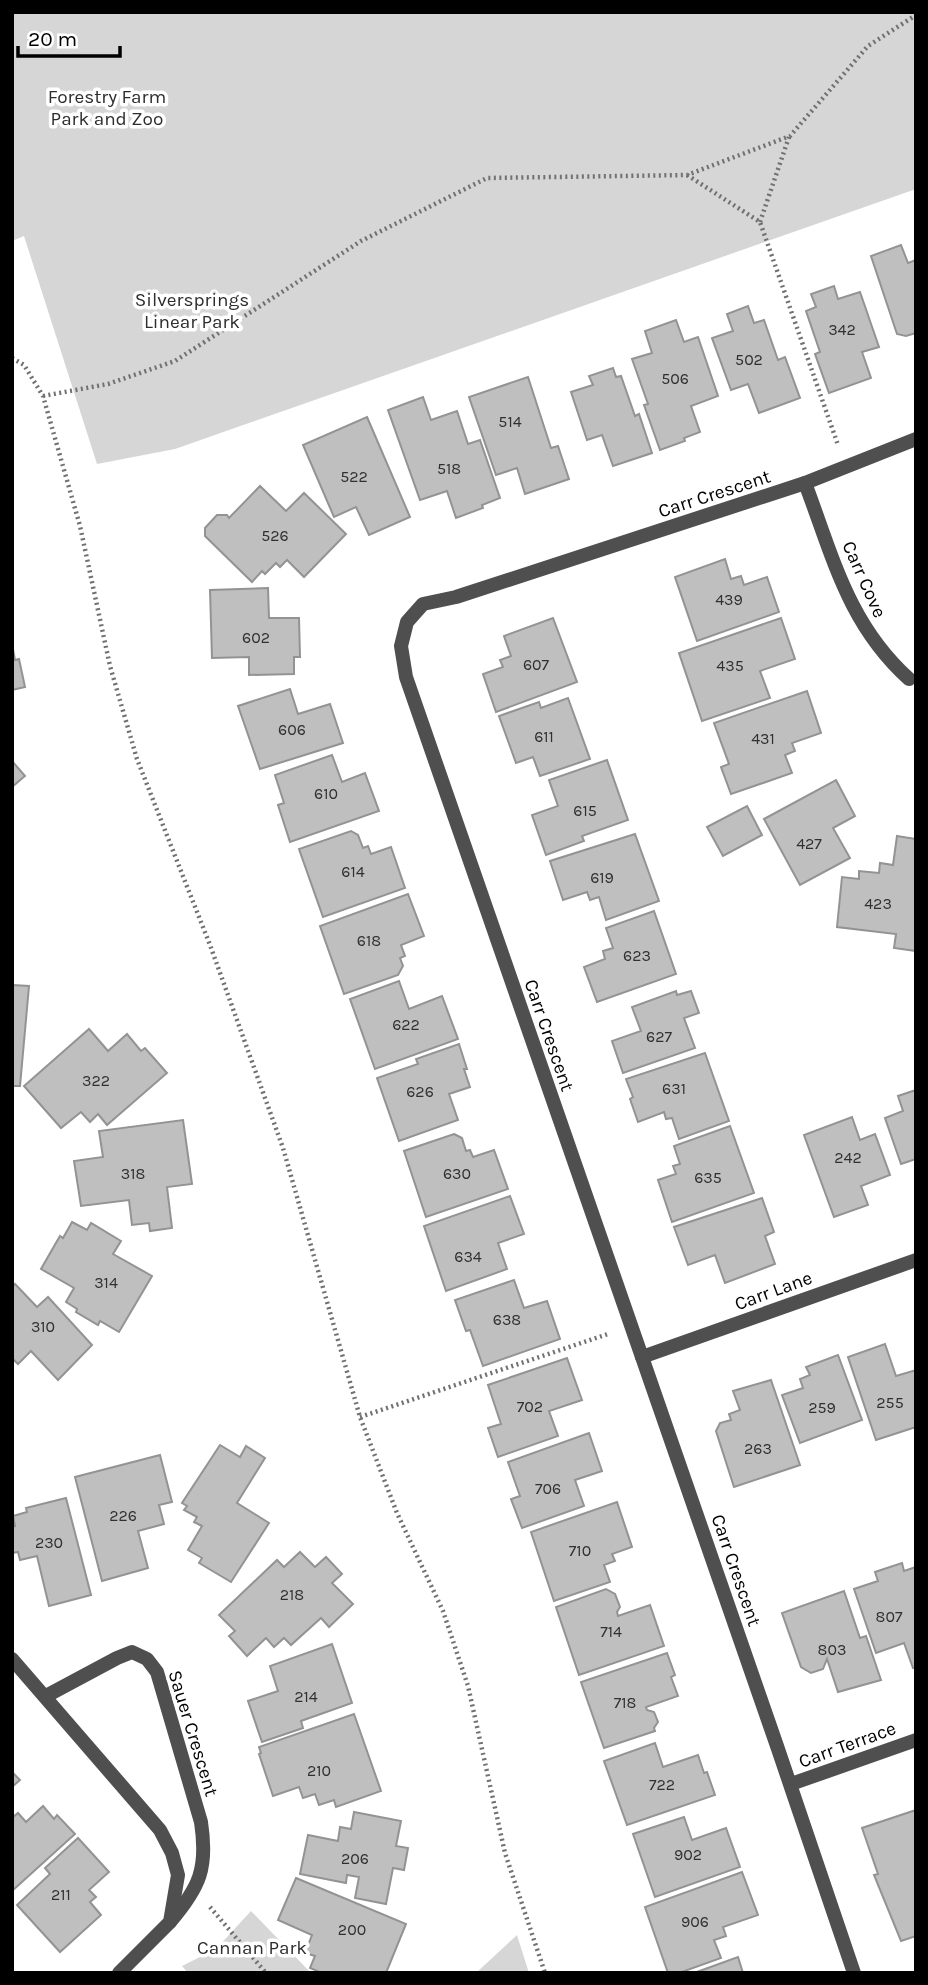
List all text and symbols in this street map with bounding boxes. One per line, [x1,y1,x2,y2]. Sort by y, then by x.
scale bar [18,14,119,58]
text: 20 m [28,27,77,51]
park label: Forestry Farm Park and Zoo [48,86,166,130]
park label: Silversprings Linear Park [135,289,249,333]
house number: 342 [828,320,856,339]
house number: 502 [735,350,763,369]
house number: 506 [661,369,689,388]
house number: 514 [498,412,522,431]
house number: 518 [437,459,461,478]
street label: Carr Crescent [655,465,773,522]
house number: 522 [340,467,368,486]
house number: 526 [261,526,289,545]
street label: Carr Cove [837,538,891,621]
house number: 439 [715,590,743,609]
house number: 602 [242,628,270,647]
house number: 607 [523,655,550,674]
house number: 435 [716,656,744,675]
house number: 606 [278,720,306,739]
house number: 611 [534,727,554,746]
house number: 431 [751,729,775,748]
house number: 610 [314,784,338,803]
house number: 615 [573,801,597,820]
house number: 427 [796,834,822,853]
house number: 614 [341,862,365,881]
house number: 619 [590,868,614,887]
house number: 423 [864,894,892,913]
house number: 618 [357,931,381,950]
house number: 623 [623,946,651,965]
street label: Carr Crescent [520,977,578,1094]
house number: 622 [392,1015,420,1034]
house number: 627 [646,1027,672,1046]
house number: 322 [82,1071,110,1090]
house number: 631 [662,1079,686,1098]
house number: 626 [406,1082,434,1101]
house number: 242 [834,1148,862,1167]
house number: 318 [121,1164,145,1183]
house number: 630 [443,1164,471,1183]
house number: 635 [694,1168,722,1187]
house number: 634 [454,1247,482,1266]
street label: Carr Lane [732,1267,815,1315]
house number: 314 [94,1273,118,1292]
house number: 638 [493,1310,521,1329]
house number: 310 [31,1317,55,1336]
house number: 255 [876,1393,904,1412]
house number: 702 [517,1397,543,1416]
house number: 259 [808,1398,836,1417]
house number: 263 [744,1439,772,1458]
house number: 706 [535,1479,561,1498]
house number: 226 [109,1506,137,1525]
street label: Carr Crescent [707,1512,765,1629]
house number: 230 [35,1533,63,1552]
house number: 710 [569,1541,591,1560]
house number: 218 [280,1585,304,1604]
house number: 807 [876,1607,903,1626]
house number: 714 [600,1622,622,1641]
house number: 803 [818,1640,846,1659]
street label: Sauer Crescent [163,1667,223,1799]
house number: 214 [294,1687,318,1706]
house number: 718 [614,1693,636,1712]
street label: Carr Terrace [796,1717,899,1773]
house number: 210 [307,1761,331,1780]
house number: 722 [649,1775,675,1794]
house number: 902 [674,1845,702,1864]
house number: 206 [341,1849,369,1868]
house number: 211 [51,1885,71,1904]
house number: 906 [681,1912,709,1931]
house number: 200 [338,1920,366,1939]
park label: Cannan Park [197,1937,307,1959]

